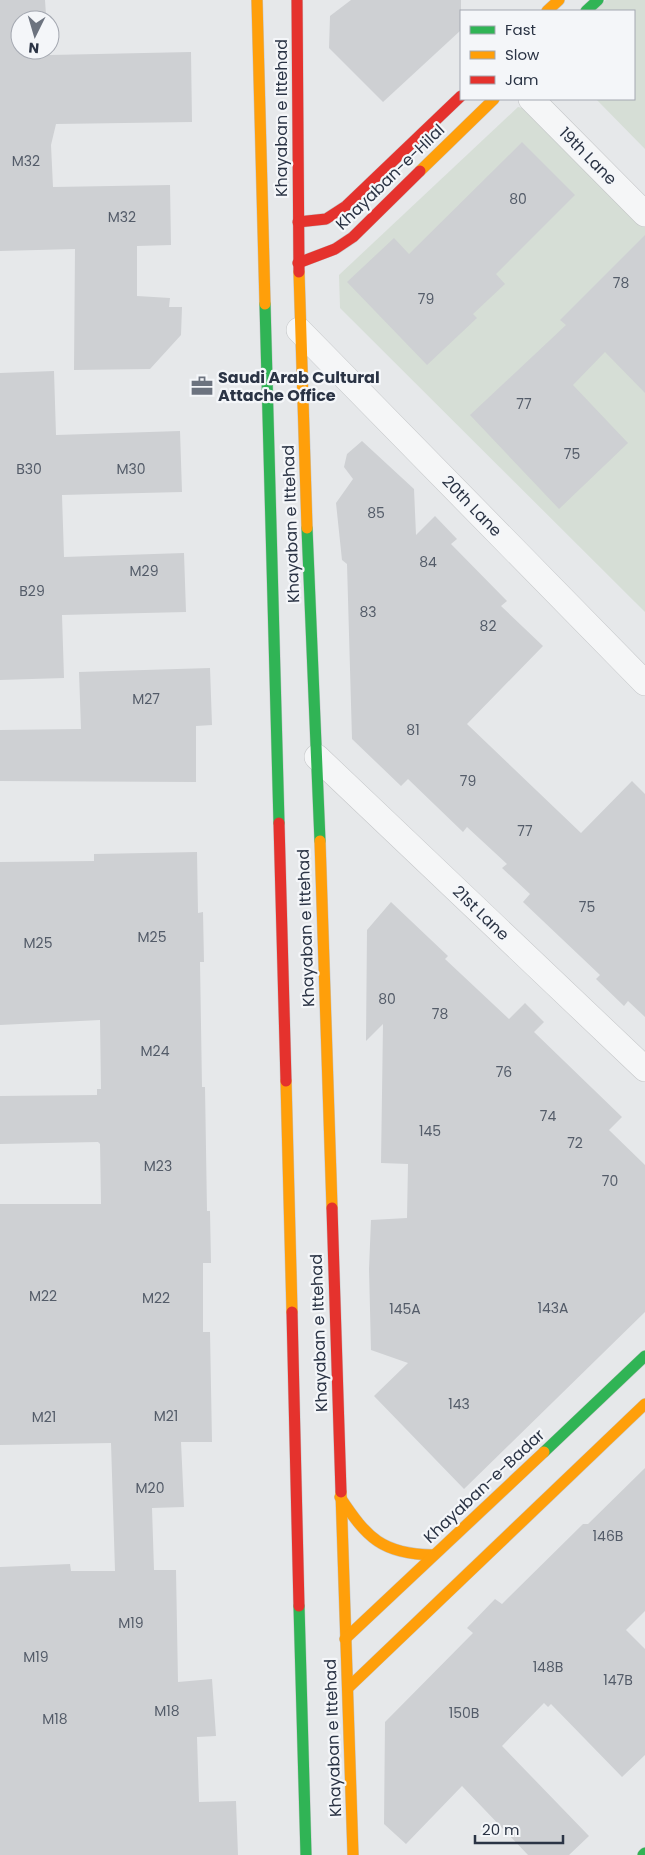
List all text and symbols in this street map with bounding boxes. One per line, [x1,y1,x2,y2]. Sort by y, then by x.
north arrow [10,10,60,60]
legend [460,10,635,100]
text: Fast [505,19,536,40]
text: N [28,38,40,58]
street label: Khayaban e Ittehad [270,39,293,197]
text: Slow [505,44,540,65]
text: Jam [505,69,539,90]
street label: Khayaban-e-Hilal [330,119,450,235]
street label: 19th Lane [554,122,622,190]
house number: M32 [12,151,40,171]
house number: 80 [509,189,527,209]
house number: M32 [108,207,136,227]
house number: 78 [613,273,629,293]
house number: 79 [418,289,434,309]
place label: Saudi Arab Cultural Attache Office [218,366,380,407]
office icon: Saudi Arab Cultural Attache Office [189,373,215,399]
house number: 77 [516,394,532,414]
house number: 75 [564,444,580,464]
street label: Khayaban e Ittehad [277,445,305,603]
house number: B30 [16,459,42,479]
house number: M30 [116,459,146,479]
street label: 20th Lane [437,470,507,542]
house number: 85 [367,503,385,523]
house number: 84 [419,552,437,572]
house number: M29 [130,561,158,581]
house number: B29 [19,581,45,601]
house number: 83 [359,602,377,622]
house number: 82 [480,616,496,636]
house number: M27 [132,689,160,709]
house number: 81 [406,720,420,740]
house number: 79 [460,771,476,791]
house number: 77 [517,821,533,841]
street label: Khayaban e Ittehad [292,849,320,1007]
street label: 21st Lane [448,880,514,946]
house number: 75 [579,897,595,917]
house number: M25 [138,927,166,947]
house number: M25 [24,933,52,953]
house number: 80 [378,989,396,1009]
house number: 78 [432,1004,448,1024]
house number: M24 [141,1041,170,1061]
house number: 76 [496,1062,512,1082]
house number: 74 [540,1106,556,1126]
house number: 145 [419,1121,441,1141]
house number: 72 [567,1133,583,1153]
house number: M23 [144,1156,172,1176]
house number: 70 [602,1171,618,1191]
street label: Khayaban e Ittehad [305,1254,333,1412]
house number: M22 [29,1286,57,1306]
house number: M22 [142,1288,170,1308]
house number: 143A [538,1298,568,1318]
house number: 145A [389,1299,421,1319]
house number: 143 [448,1394,470,1414]
house number: M21 [154,1406,178,1426]
house number: M21 [32,1407,56,1427]
street label: Khayaban-e-Badar [418,1424,550,1548]
house number: M20 [136,1478,164,1498]
house number: 146B [593,1526,623,1546]
house number: M19 [118,1613,144,1633]
house number: M19 [23,1647,49,1667]
house number: 148B [533,1657,563,1677]
street label: Khayaban e Ittehad [319,1659,347,1817]
house number: 147B [603,1670,633,1690]
house number: M18 [154,1701,180,1721]
house number: 150B [449,1703,479,1723]
house number: M18 [42,1709,68,1729]
scale bar [475,1812,562,1844]
text: 20 m [482,1819,520,1840]

